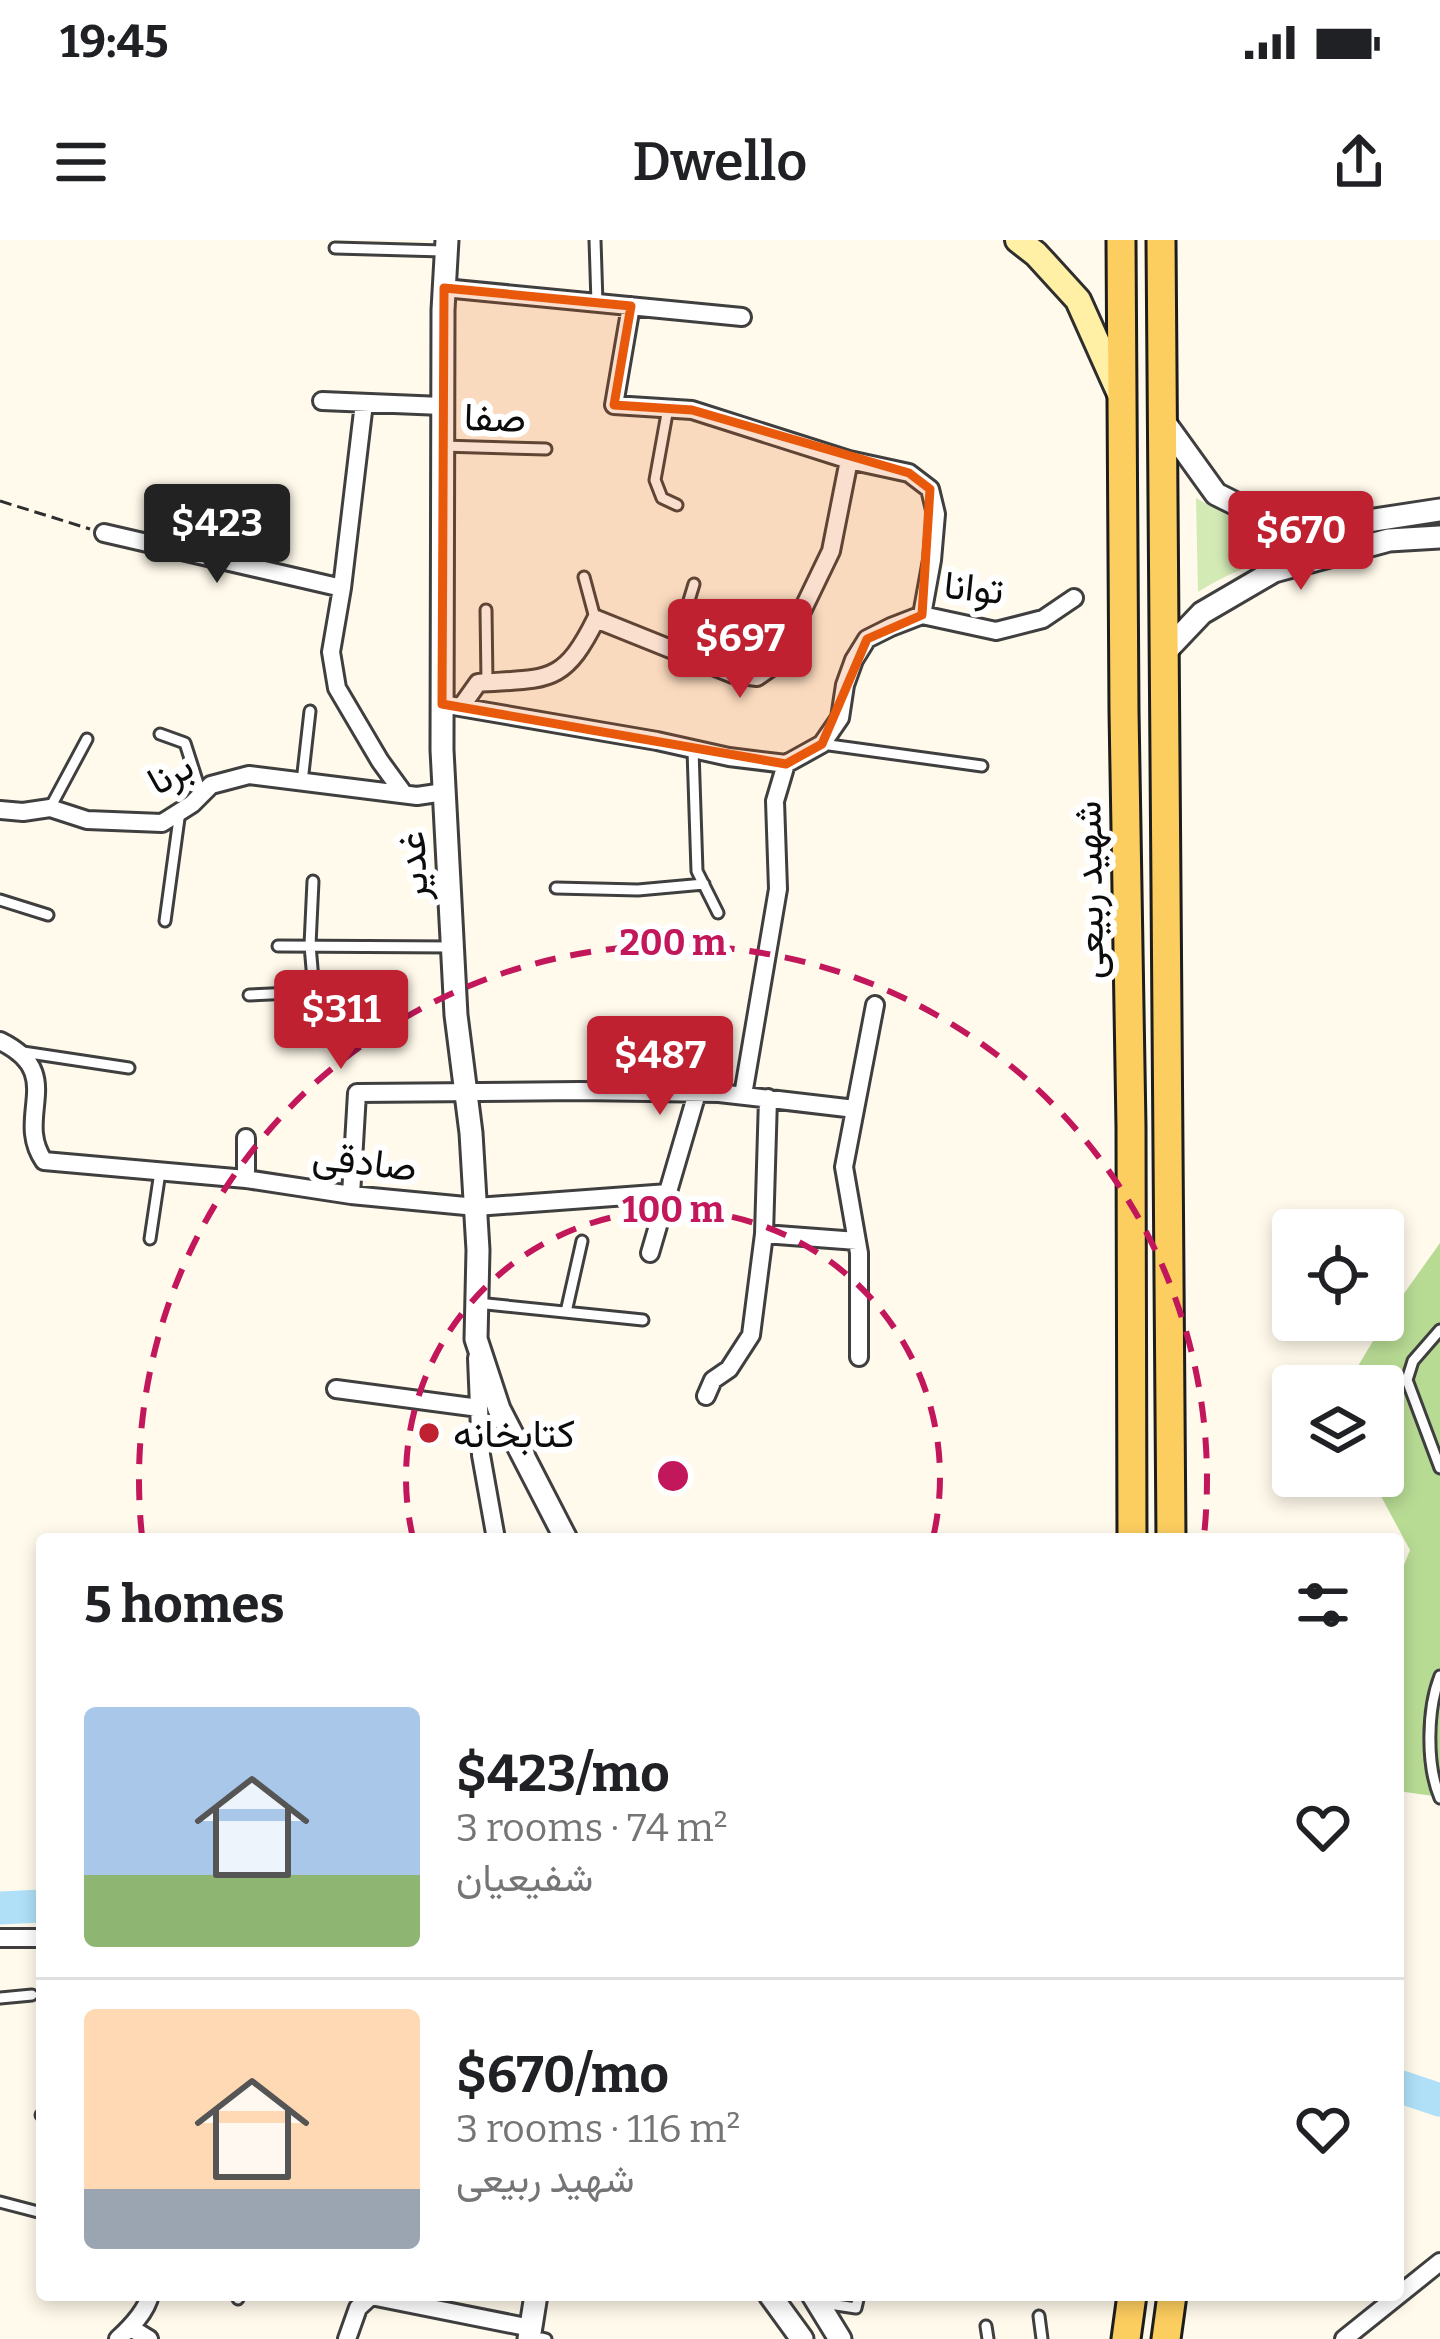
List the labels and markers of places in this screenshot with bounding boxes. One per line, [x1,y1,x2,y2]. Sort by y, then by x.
pin: $423 [146,484,288,586]
pin: $670 [1230,491,1372,593]
pin: $697 [669,599,811,701]
pin: $311 [270,970,412,1072]
pin: $487 [589,1016,731,1118]
place label: کتابخانه [453,1411,575,1457]
marker: کتابخانه [416,1420,442,1446]
centre of rings [652,1455,694,1497]

